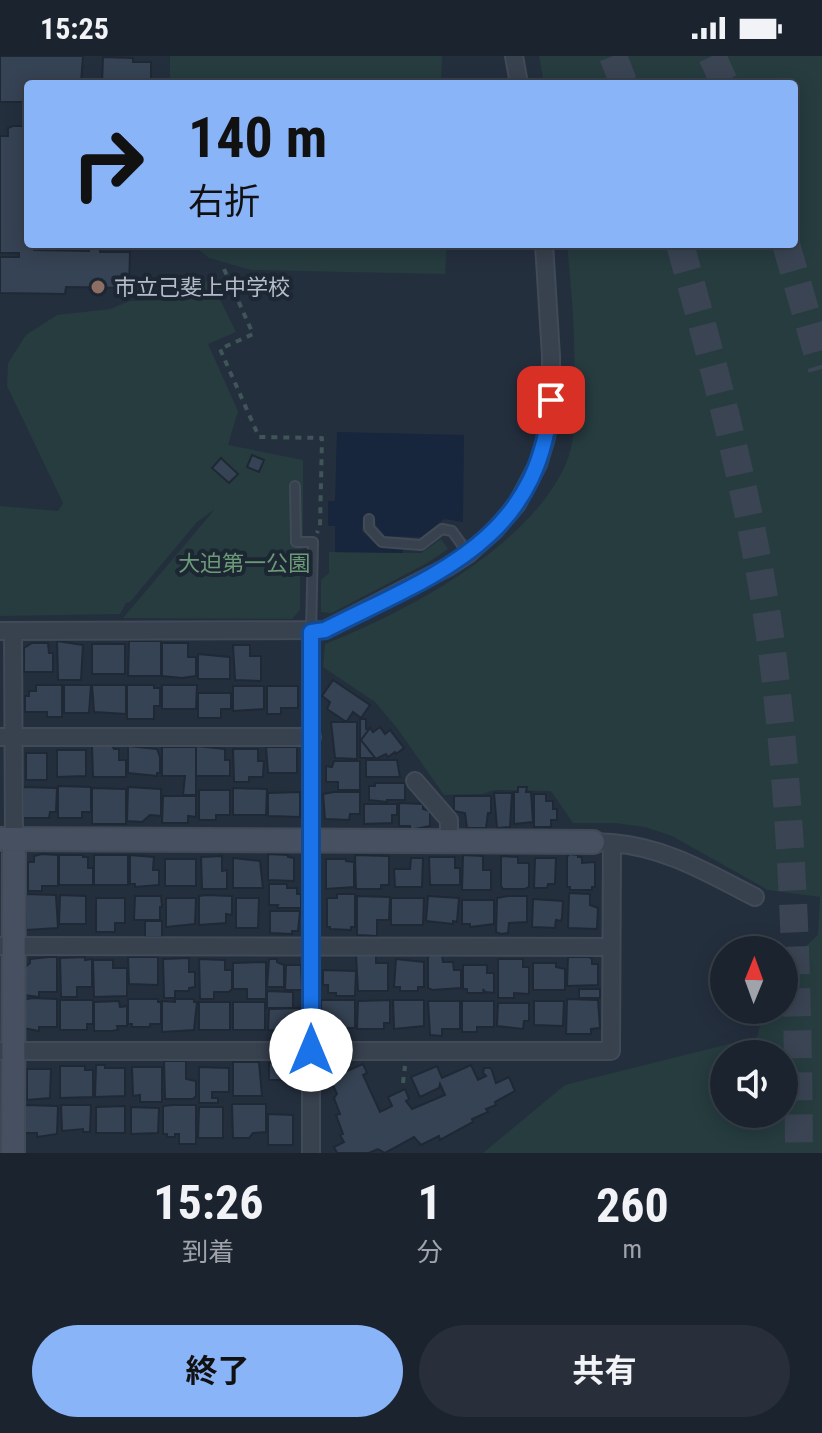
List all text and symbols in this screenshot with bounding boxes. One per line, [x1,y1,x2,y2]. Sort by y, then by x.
text: 15:25 [40,11,109,46]
text: 140 m [188,105,327,171]
icon: right [56,112,160,216]
text: 右折 [188,181,260,223]
place label: 市立己斐上中学校 [114,275,290,300]
marker: 市立己斐上中学校 [89,278,107,296]
pin [517,366,585,434]
icon: arrive [529,378,573,422]
park label: 大迫第一公園 [178,551,310,576]
north arrow [710,936,798,1024]
map controls [710,936,798,1128]
position arrow [269,1008,353,1092]
button: sound [710,1040,798,1128]
text: 15:26 [153,1174,263,1231]
text: 1 [418,1174,442,1231]
text: 260 [596,1177,669,1234]
text: m [623,1234,642,1264]
text: 到着 [182,1237,234,1267]
text: 分 [417,1237,443,1267]
button: 終了 [32,1325,403,1417]
button: 共有 [419,1325,790,1417]

